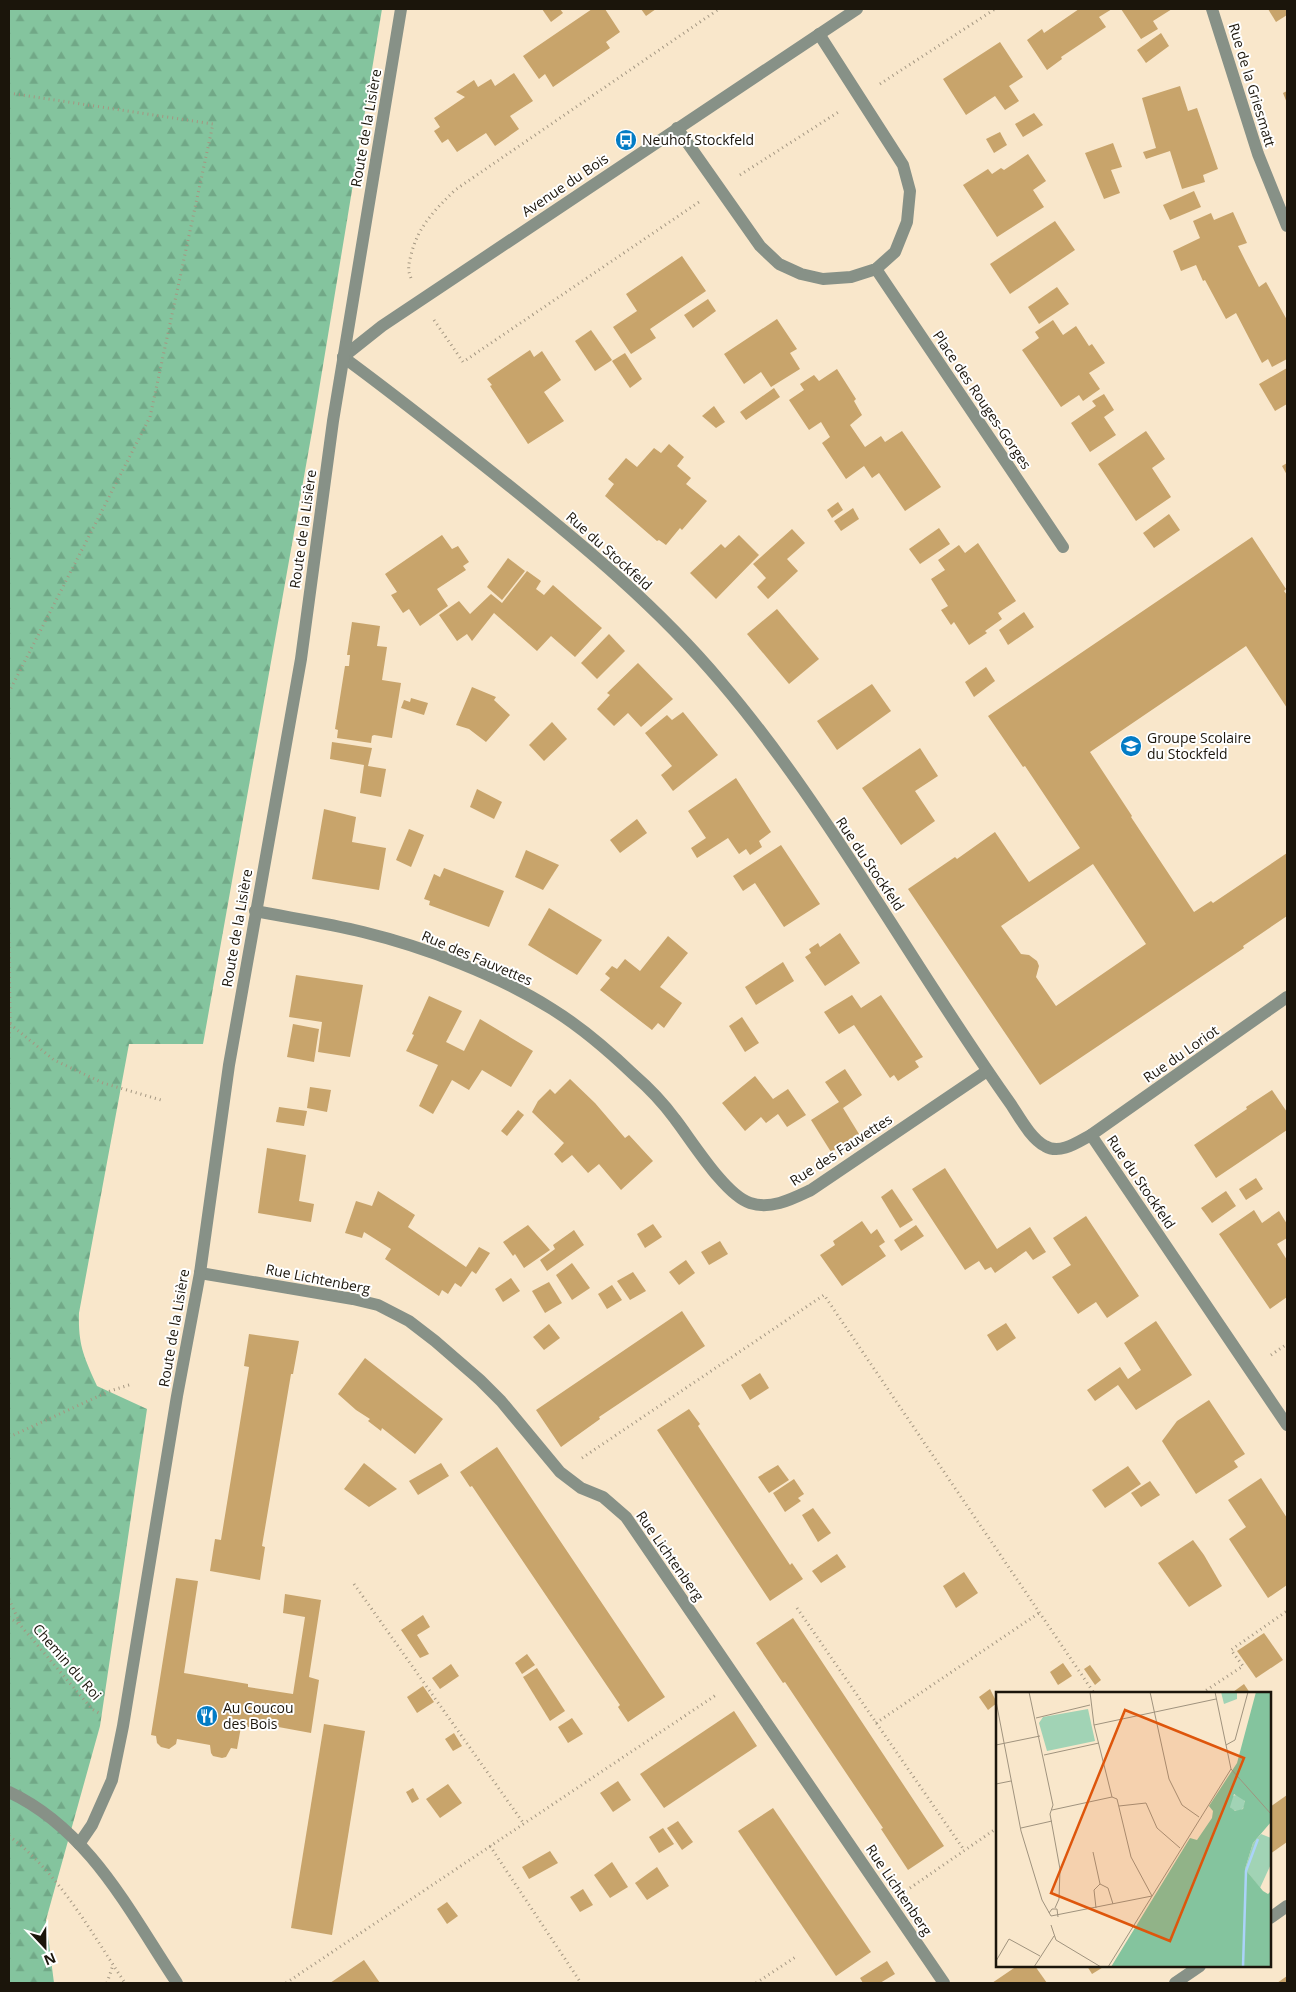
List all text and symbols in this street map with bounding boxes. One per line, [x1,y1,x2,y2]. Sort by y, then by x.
street label: Rue de la Griesmatt [1225,21,1280,149]
street label: Route de la Lisière [346,67,385,188]
bus stop icon: Neuhof Stockfeld [614,128,638,152]
place label: Neuhof Stockfeld [642,130,754,149]
street label: Avenue du Bois [518,148,612,221]
street label: Place des Rouges-Gorges [929,327,1036,473]
street label: Route de la Lisière [285,468,320,589]
street label: Rue du Stockfeld [562,507,656,594]
place label: Groupe Scolaire du Stockfeld [1147,728,1251,763]
school or university icon: Groupe Scolaire du Stockfeld [1119,734,1143,758]
street label: Rue du Stockfeld [832,813,909,914]
street label: Route de la Lisière [217,867,256,988]
street label: Rue des Fauvettes [419,926,536,990]
street label: Rue du Loriot [1139,1021,1222,1087]
street label: Rue des Fauvettes [786,1109,896,1190]
street label: Rue du Stockfeld [1103,1131,1180,1232]
street label: Rue Lichtenberg [264,1259,372,1298]
street label: Route de la Lisière [154,1267,193,1388]
street label: Rue Lichtenberg [632,1507,709,1605]
street label: Chemin du Roi [29,1619,106,1704]
inset map [996,1692,1271,1967]
place label: Au Coucou des Bois [223,1698,294,1733]
restaurant icon: Au Coucou des Bois [195,1704,219,1728]
street label: Rue Lichtenberg [862,1840,937,1939]
north arrow [20,1922,70,1972]
text: N [41,1949,59,1970]

